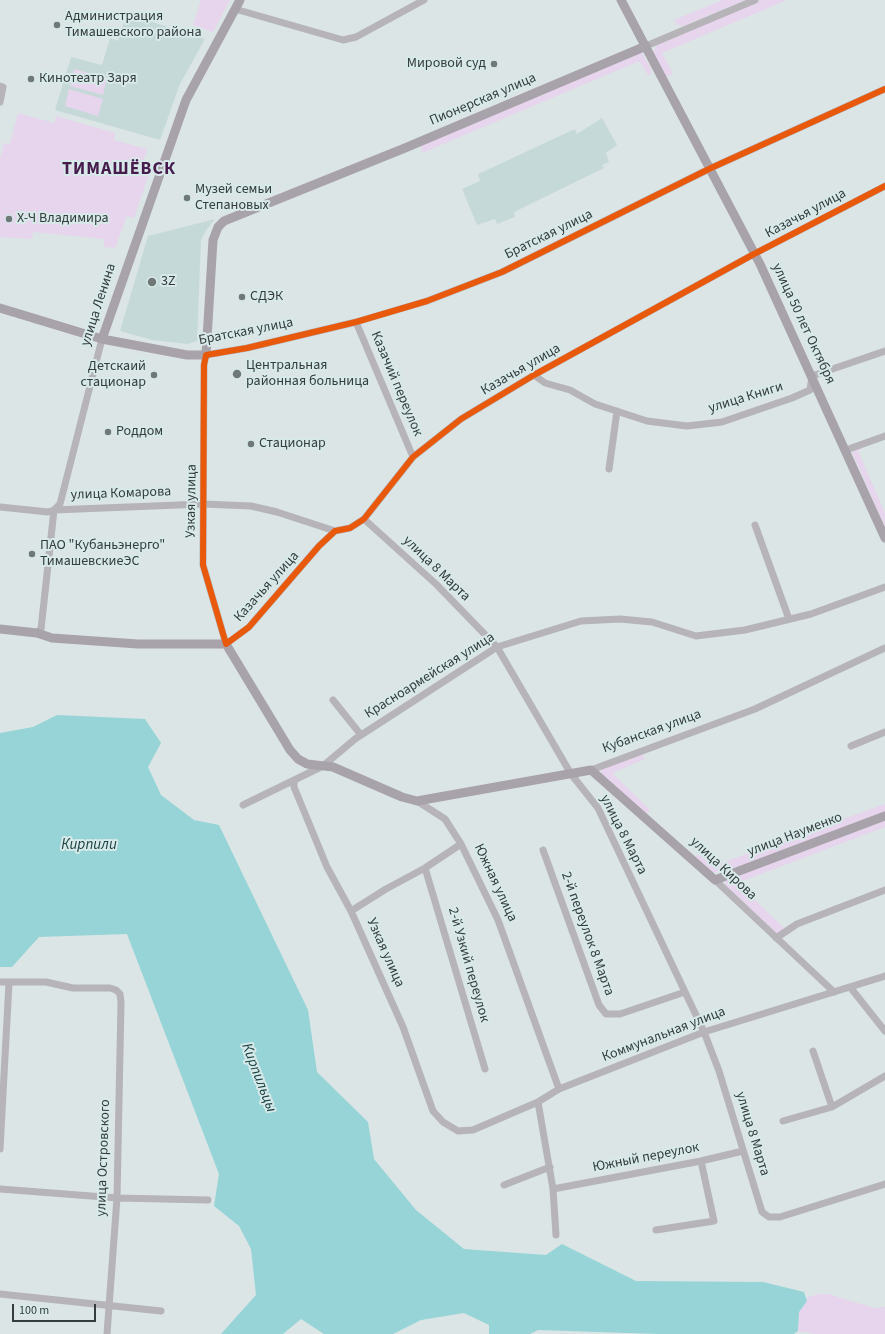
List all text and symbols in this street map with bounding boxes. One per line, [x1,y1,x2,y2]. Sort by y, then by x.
place label: Администрация Тимашевского района [65,9,201,42]
marker: Администрация Тимашевского района [52,20,62,30]
place label: Мировой суд [407,56,486,72]
marker: Мировой суд [489,59,499,69]
street label: Пионерская улица [427,70,539,130]
place label: Кинотеатр Заря [39,71,137,87]
marker: Кинотеатр Заря [26,74,36,84]
district label: ТИМАШЁВСК [62,159,176,181]
place label: Музей семьи Степановых [195,182,272,214]
street label: Казачья улица [763,186,849,242]
marker: Музей семьи Степановых [182,193,192,203]
street label: Братская улица [502,206,596,264]
place label: Х-Ч Владимира [17,211,109,227]
marker: Х-Ч Владимира [4,214,14,224]
street label: улица 50 лет Октября [768,261,838,387]
street label: улица Ленина [78,262,120,348]
place label: 3Z [161,274,176,290]
marker: 3Z [146,276,158,288]
place label: СДЭК [250,289,283,305]
marker: СДЭК [237,292,247,302]
street label: Братская улица [197,315,295,349]
street label: Казачий переулок [366,329,426,439]
street label: Казачья улица [478,340,564,400]
place label: Центральная районная больница [246,358,369,390]
place label: Детскаий стационар [81,359,146,392]
marker: Центральная районная больница [231,368,243,380]
marker: Детскаий стационар [149,370,159,380]
street label: улица Книги [707,379,785,417]
place label: Роддом [116,424,163,440]
marker: Роддом [103,427,113,437]
place label: Стационар [259,436,326,452]
marker: Стационар [246,439,256,449]
street label: Узкая улица [183,464,201,538]
street label: улица Комарова [70,484,172,504]
street label: улица 8 Марта [399,533,473,605]
place label: ПАО "Кубаньэнерго" ТимашевскиеЭС [40,538,165,570]
street label: Казачья улица [231,548,303,626]
marker: ПАО "Кубаньэнерго" ТимашевскиеЭС [27,549,37,559]
street label: Красноармейская улица [362,629,498,723]
street label: Кубанская улица [600,706,704,758]
street label: улица 8 Марта [596,792,650,878]
street label: улица Науменко [745,809,845,861]
street label: улица Кирова [686,834,760,904]
water label: Кирпили [61,837,117,855]
street label: Южная улица [470,841,520,925]
street label: 2-й переулок 8 Марта [557,870,617,998]
street label: 2-й Узкий переулок [444,906,492,1024]
street label: Узкая улица [362,916,408,990]
street label: Коммунальная улица [600,1004,728,1066]
water label: Кирпильцы [237,1041,279,1115]
street label: улица 8 Марта [731,1090,773,1178]
street label: улица Островского [94,1099,114,1217]
street label: Южный переулок [591,1139,701,1177]
scale bar [14,1296,98,1322]
text: 100 m [19,1302,49,1319]

